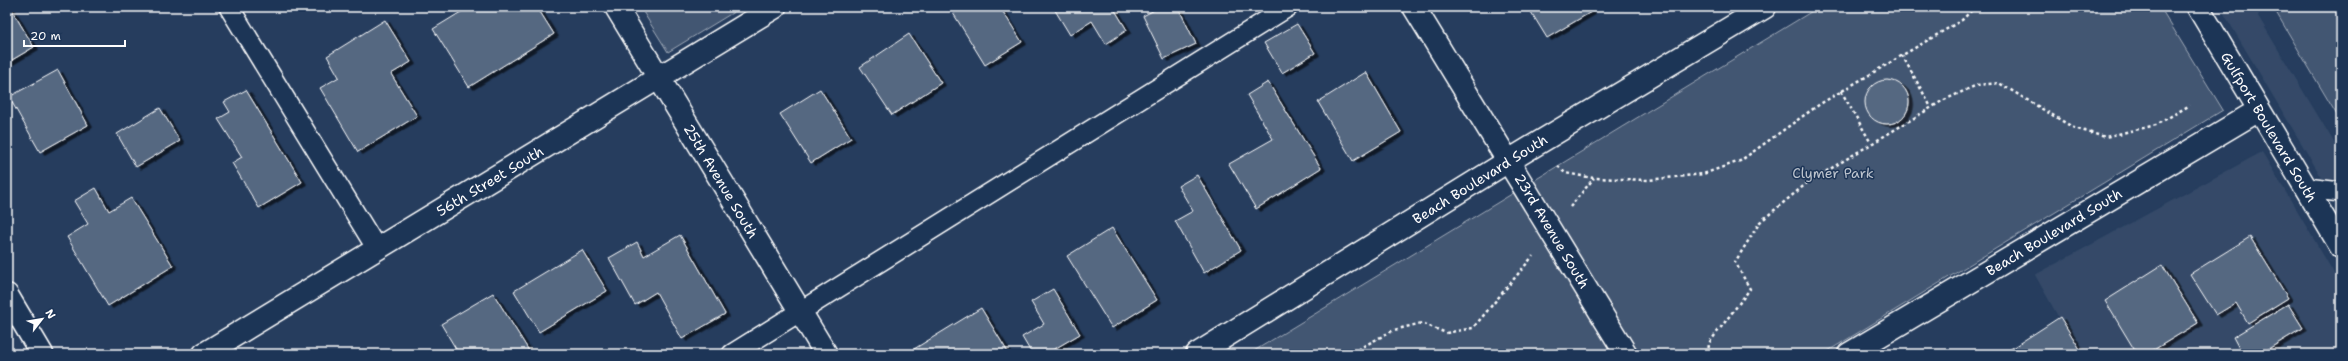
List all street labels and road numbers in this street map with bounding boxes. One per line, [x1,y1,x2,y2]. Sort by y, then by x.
street label: Gulfport Boulevard South [2217,49,2321,205]
street label: 25th Avenue South [680,120,762,242]
street label: Beach Boulevard South [1409,130,1551,228]
street label: 56th Street South [433,142,547,220]
street label: 23rd Avenue South [1511,170,1593,292]
street label: Beach Boulevard South [1983,184,2125,280]

